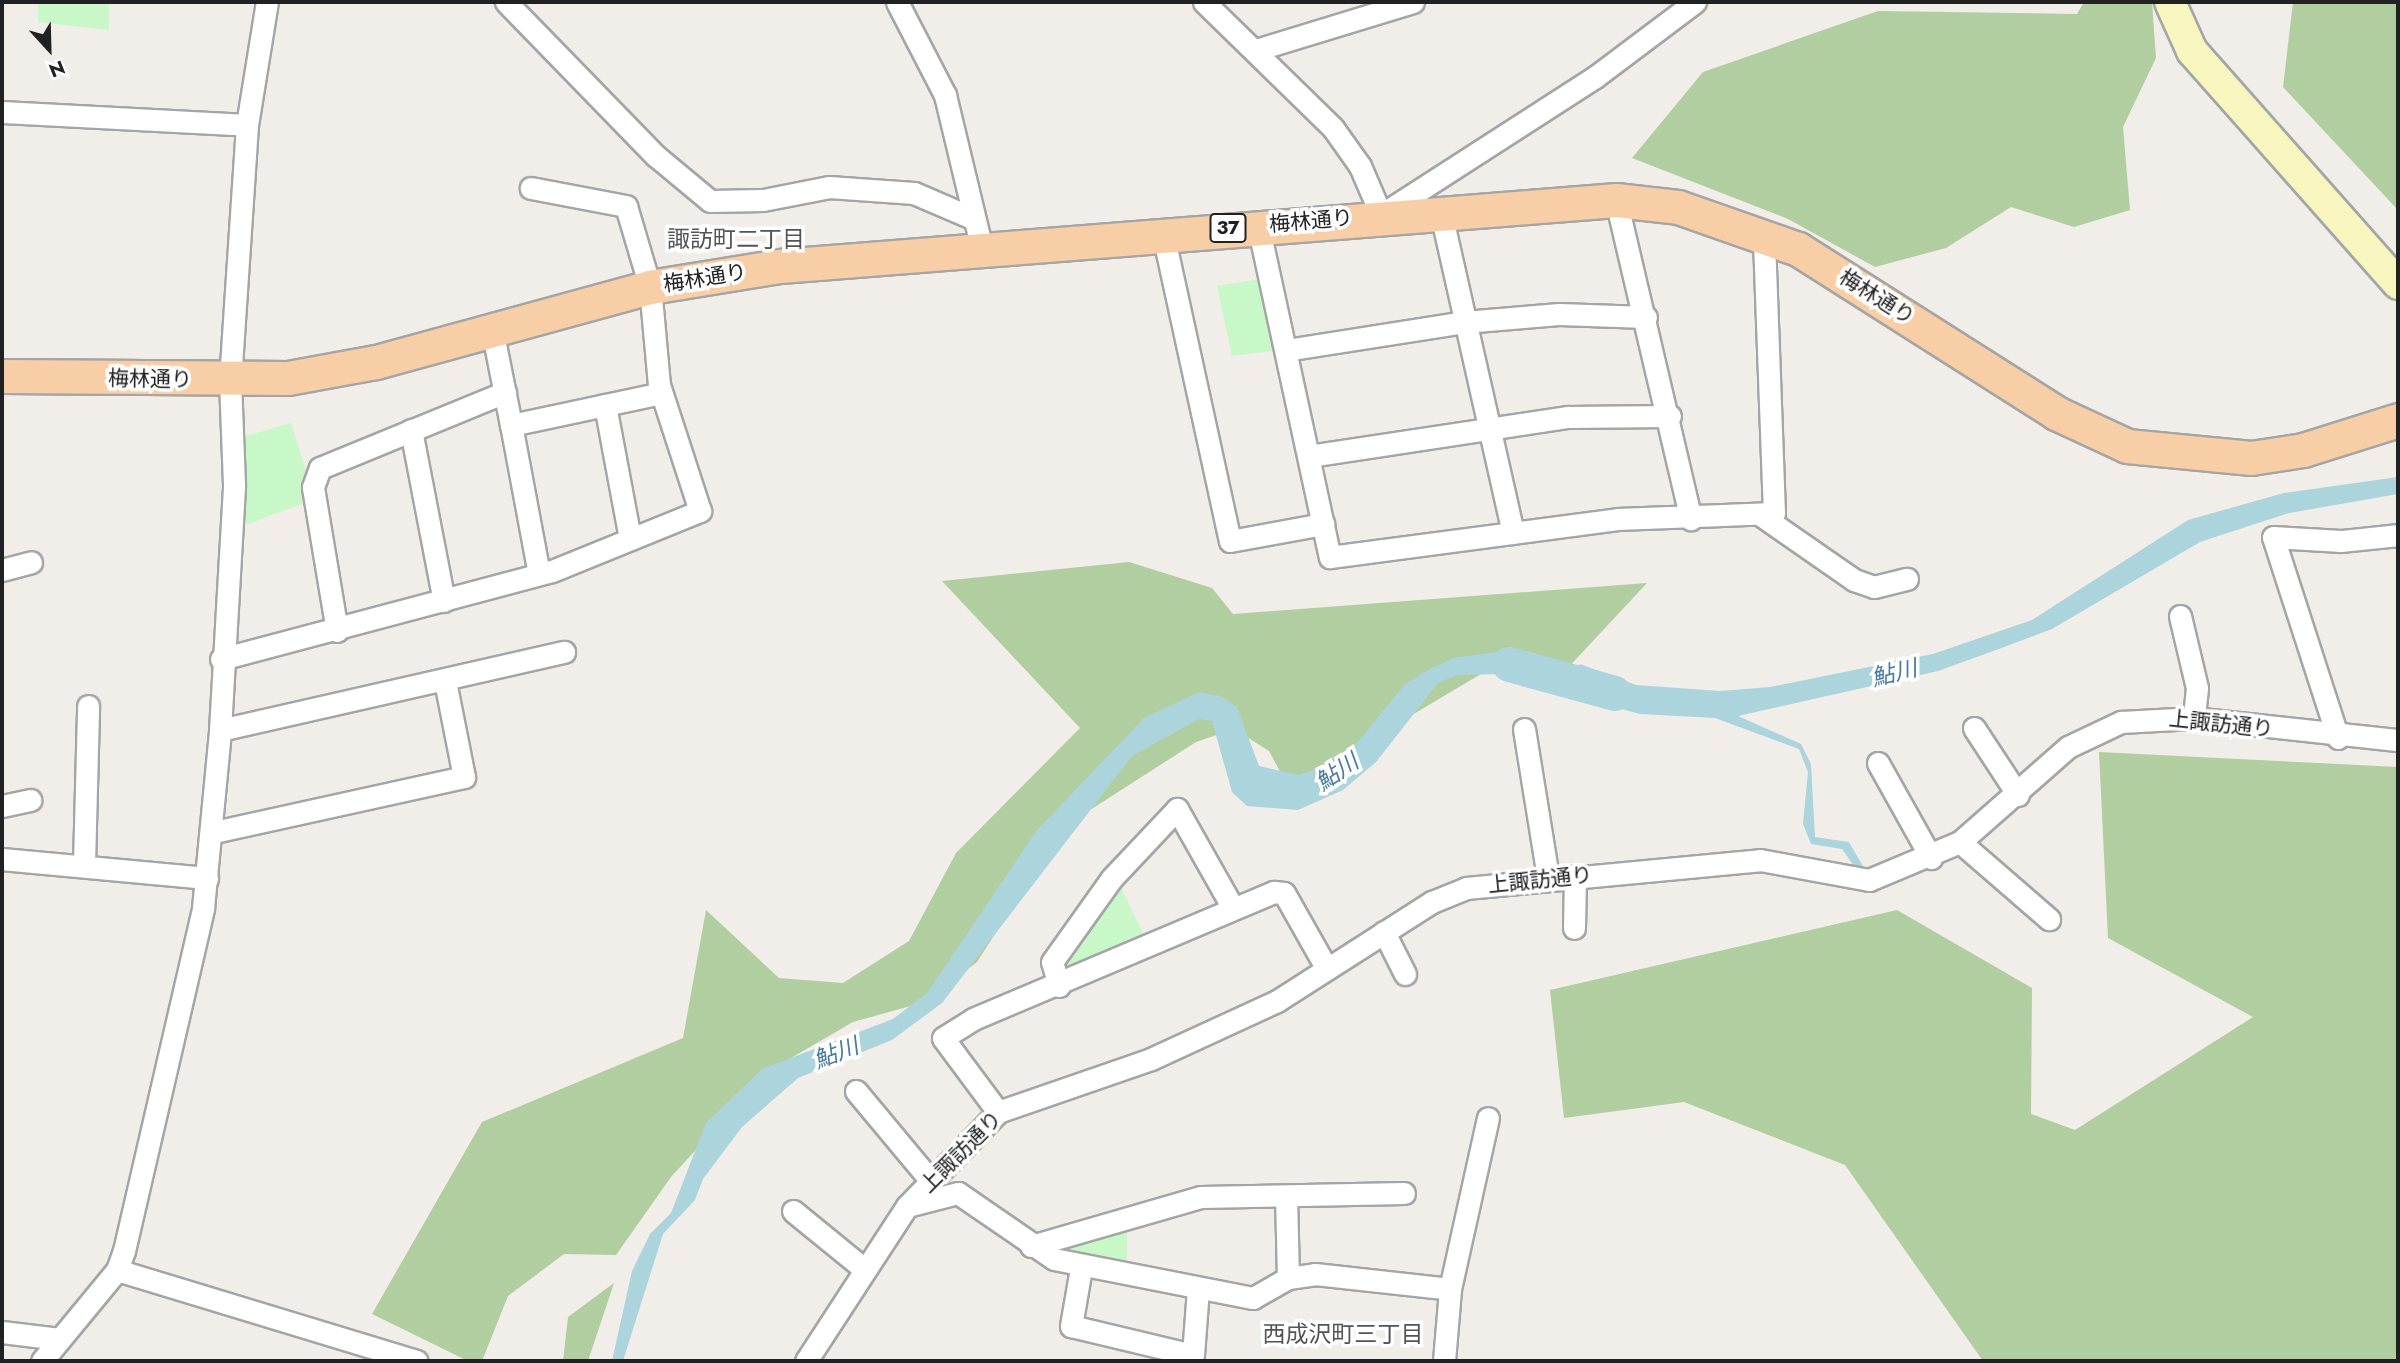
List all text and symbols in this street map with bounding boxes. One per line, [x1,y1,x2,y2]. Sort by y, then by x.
north arrow [14,14,84,84]
text: N [45,54,69,84]
street label: 梅林通り [1268,205,1354,237]
road number: 37 [1209,212,1247,244]
district label: 諏訪町二丁目 [667,225,805,253]
street label: 梅林通り [662,259,748,297]
street label: 梅林通り [1835,264,1919,330]
street label: 梅林通り [108,366,192,392]
water label: 鮎川 [1868,654,1920,692]
street label: 上諏訪通り [2167,706,2275,742]
water label: 鮎川 [1310,748,1364,796]
street label: 上諏訪通り [1486,862,1594,898]
water label: 鮎川 [810,1032,862,1074]
street label: 上諏訪通り [915,1106,1007,1198]
district label: 西成沢町三丁目 [1263,1320,1423,1348]

